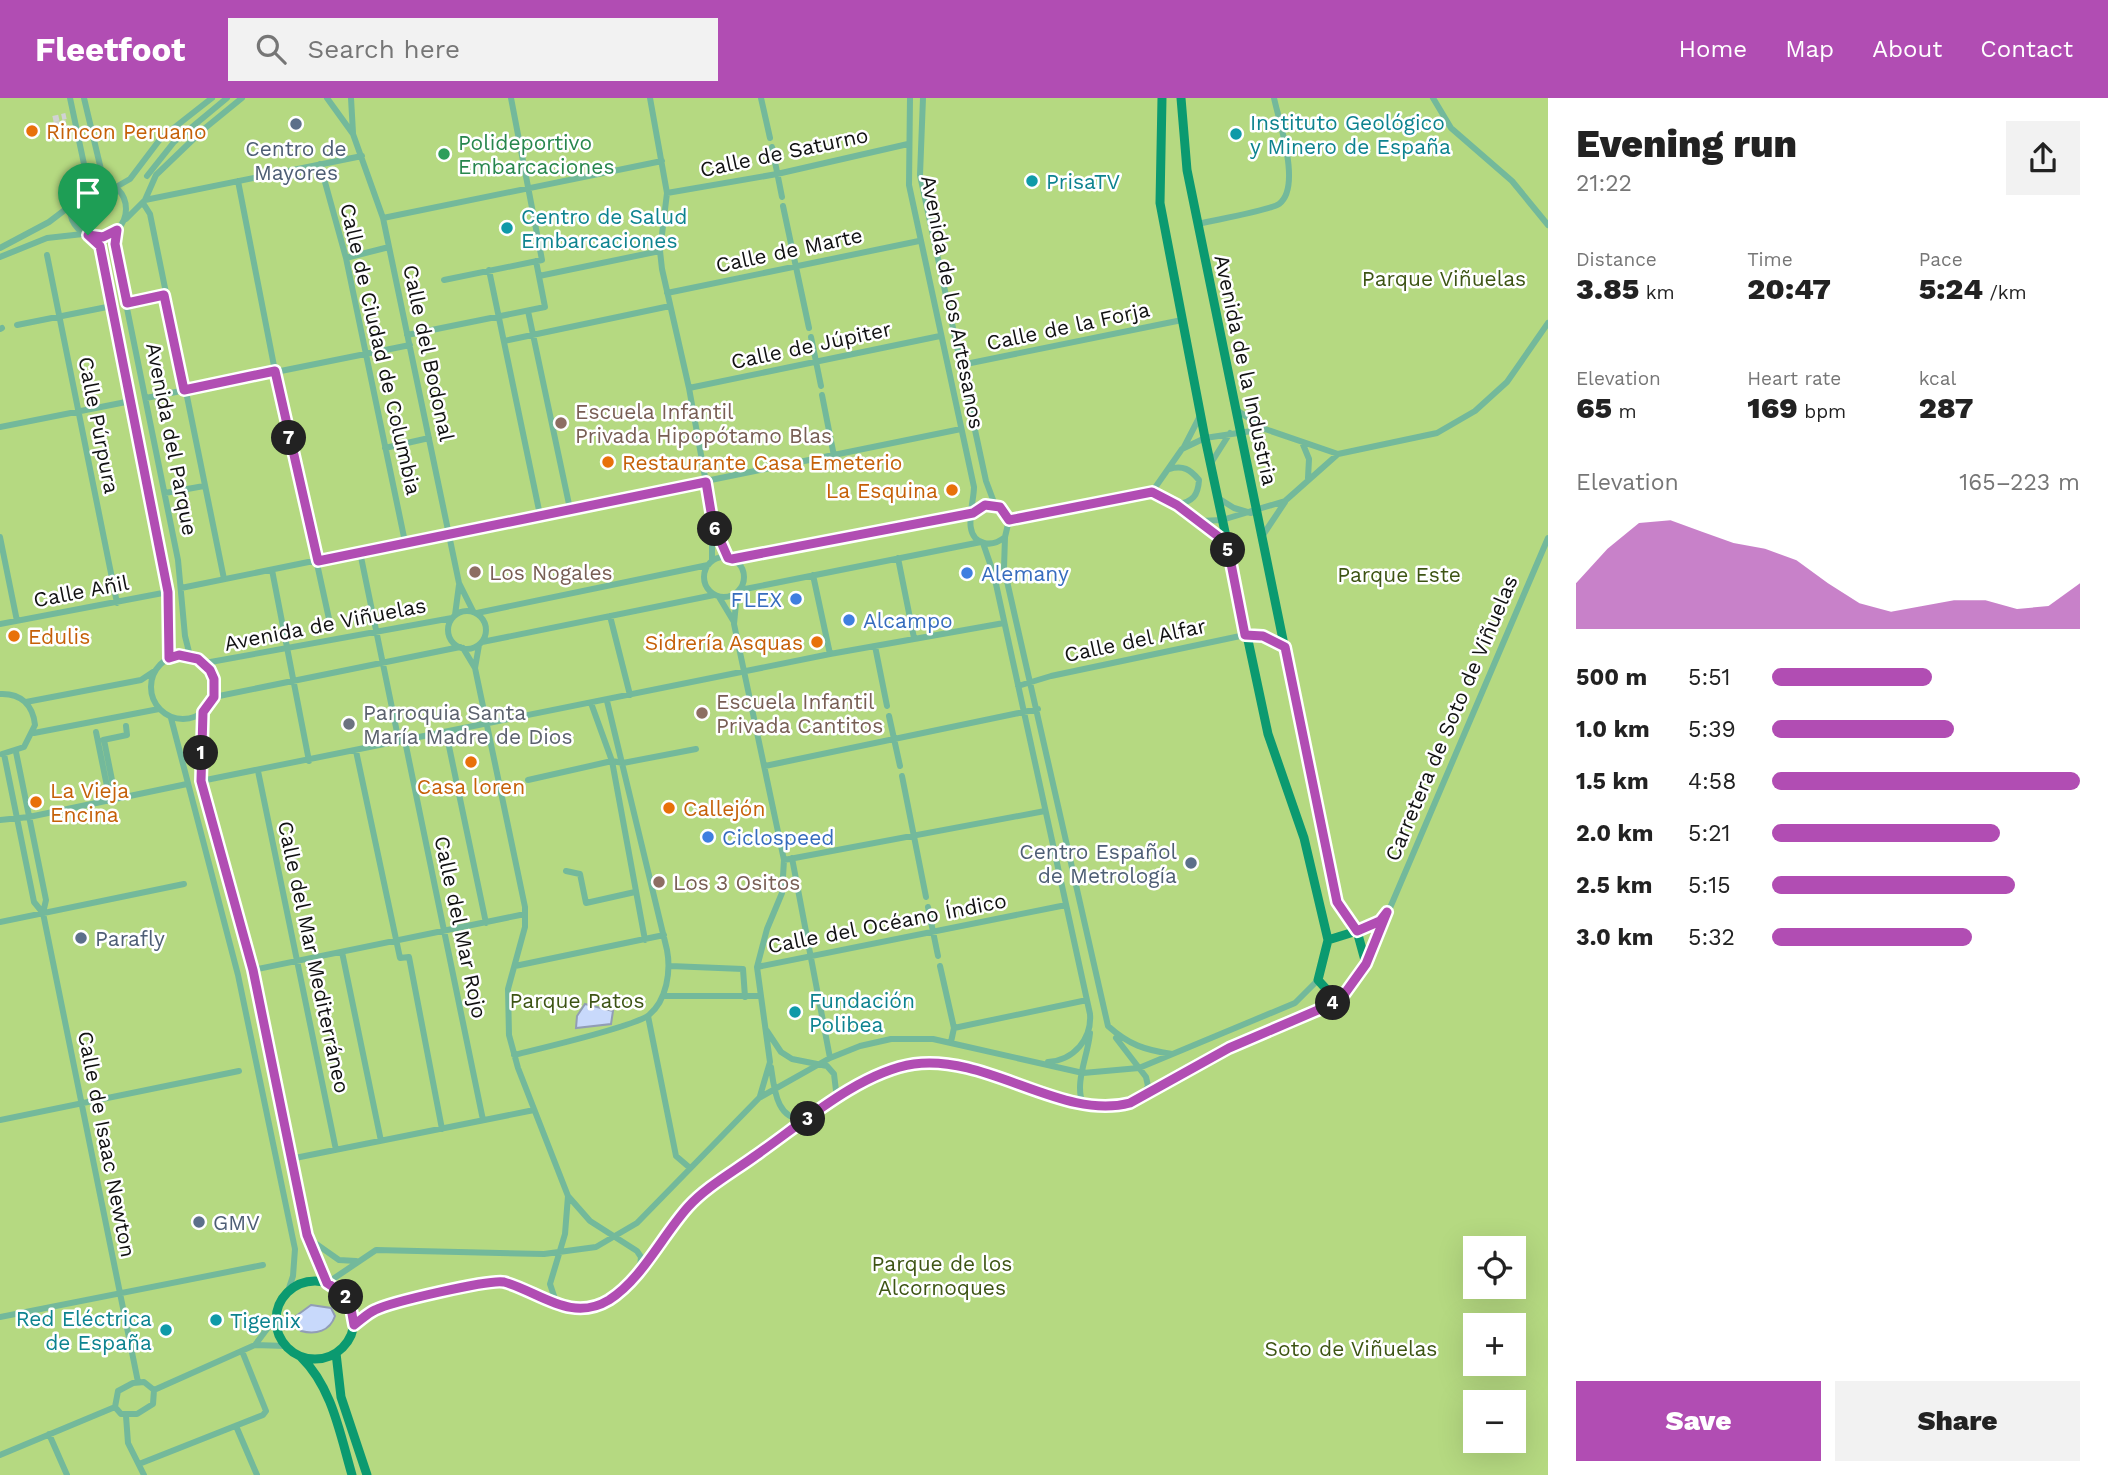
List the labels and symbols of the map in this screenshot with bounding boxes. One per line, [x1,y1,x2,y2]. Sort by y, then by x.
place label: Instituto Geológico y Minero de España [1250,110,1451,159]
marker: Centro de Mayores [288,116,304,132]
place label: Rincon Peruano [46,119,207,144]
street label: Calle de Saturno [698,122,870,182]
marker: Rincon Peruano [24,123,40,139]
marker: Instituto Geológico y Minero de España [1228,126,1244,142]
place label: Polideportivo Embarcaciones [458,130,614,179]
place label: Centro de Mayores [245,136,347,185]
marker: Polideportivo Embarcaciones [436,146,452,162]
pin [58,163,118,235]
place label: PrisaTV [1046,169,1121,194]
street label: Avenida de los Artesanos [916,173,990,431]
marker: PrisaTV [1024,173,1040,189]
street label: Calle de Ciudad de Columbia [335,201,427,497]
place label: Centro de Salud Embarcaciones [521,204,687,253]
marker: Centro de Salud Embarcaciones [499,220,515,236]
street label: Calle de Marte [713,222,865,278]
street label: Avenida de la Industria [1209,252,1283,488]
street label: Calle del Bodonal [398,262,460,444]
park label: Parque Viñuelas [1362,266,1526,291]
street label: Calle de la Forja [984,296,1152,355]
street label: Calle de Júpiter [729,316,894,374]
street label: Avenida del Parque [141,340,203,538]
street label: Calle Púrpura [73,354,125,496]
place label: Escuela Infantil Privada Hipopótamo Blas [575,399,832,448]
marker: Escuela Infantil Privada Hipopótamo Blas [553,415,569,431]
pin: 7 [272,420,306,456]
place label: Restaurante Casa Emeterio [622,450,902,475]
marker: Restaurante Casa Emeterio [600,454,616,470]
place label: La Esquina [826,478,938,503]
marker: La Esquina [944,482,960,498]
pin: 6 [698,512,732,546]
pin: 5 [1210,532,1246,568]
place label: Los Nogales [489,560,613,585]
place label: Alemany [981,561,1069,586]
park label: Parque Este [1337,562,1461,587]
marker: Los Nogales [467,564,483,580]
marker: Alemany [959,565,975,581]
street label: Calle Añil [31,569,131,612]
street label: Carretera de Soto de Viñuelas [1379,571,1523,865]
place label: FLEX [731,587,782,612]
marker: FLEX [788,591,804,607]
street label: Avenida de Viñuelas [222,592,428,656]
place label: Alcampo [863,608,953,633]
marker: Alcampo [841,612,857,628]
street label: Calle del Alfar [1062,613,1208,667]
place label: Edulis [28,624,90,649]
marker: Edulis [6,628,22,644]
place label: Sidrería Asquas [645,630,803,655]
marker: Sidrería Asquas [809,634,825,650]
place label: Escuela Infantil Privada Cantitos [716,689,883,738]
place label: Parroquia Santa María Madre de Dios [363,700,573,749]
marker: Escuela Infantil Privada Cantitos [694,705,710,721]
marker: Parroquia Santa María Madre de Dios [341,716,357,732]
pin: 1 [184,736,218,770]
marker: Casa loren [463,754,479,770]
place label: Casa loren [417,774,525,799]
place label: La Vieja Encina [50,778,129,827]
marker: La Vieja Encina [28,794,44,810]
place label: Callejón [683,796,765,821]
marker: Callejón [661,800,677,816]
street label: Calle del Mar Mediterráneo [273,819,355,1095]
place label: Ciclospeed [722,825,834,850]
marker: Ciclospeed [700,829,716,845]
street label: Calle del Mar Rojo [429,833,493,1021]
place label: Centro Español de Metrología [1019,839,1178,888]
marker: Centro Español de Metrología [1183,855,1199,871]
place label: Los 3 Ositos [673,870,800,895]
marker: Los 3 Ositos [651,874,667,890]
street label: Calle del Océano Índico [765,888,1009,958]
place label: Parafly [95,926,165,951]
marker: Parafly [73,930,89,946]
pin: 4 [1316,986,1350,1020]
park label: Parque Patos [509,988,645,1013]
place label: Fundación Polibea [809,988,915,1037]
marker: Fundación Polibea [787,1004,803,1020]
street label: Calle de Isaac Newton [73,1029,141,1259]
pin: 3 [790,1102,826,1136]
place label: GMV [213,1210,260,1235]
marker: GMV [191,1214,207,1230]
park label: Parque de los Alcornoques [872,1251,1012,1300]
pin: 2 [328,1280,364,1314]
place label: Red Eléctrica de España [16,1306,152,1355]
place label: Tigenix [230,1308,301,1333]
marker: Tigenix [208,1312,224,1328]
marker: Red Eléctrica de España [158,1322,174,1338]
park label: Soto de Viñuelas [1265,1336,1437,1361]

